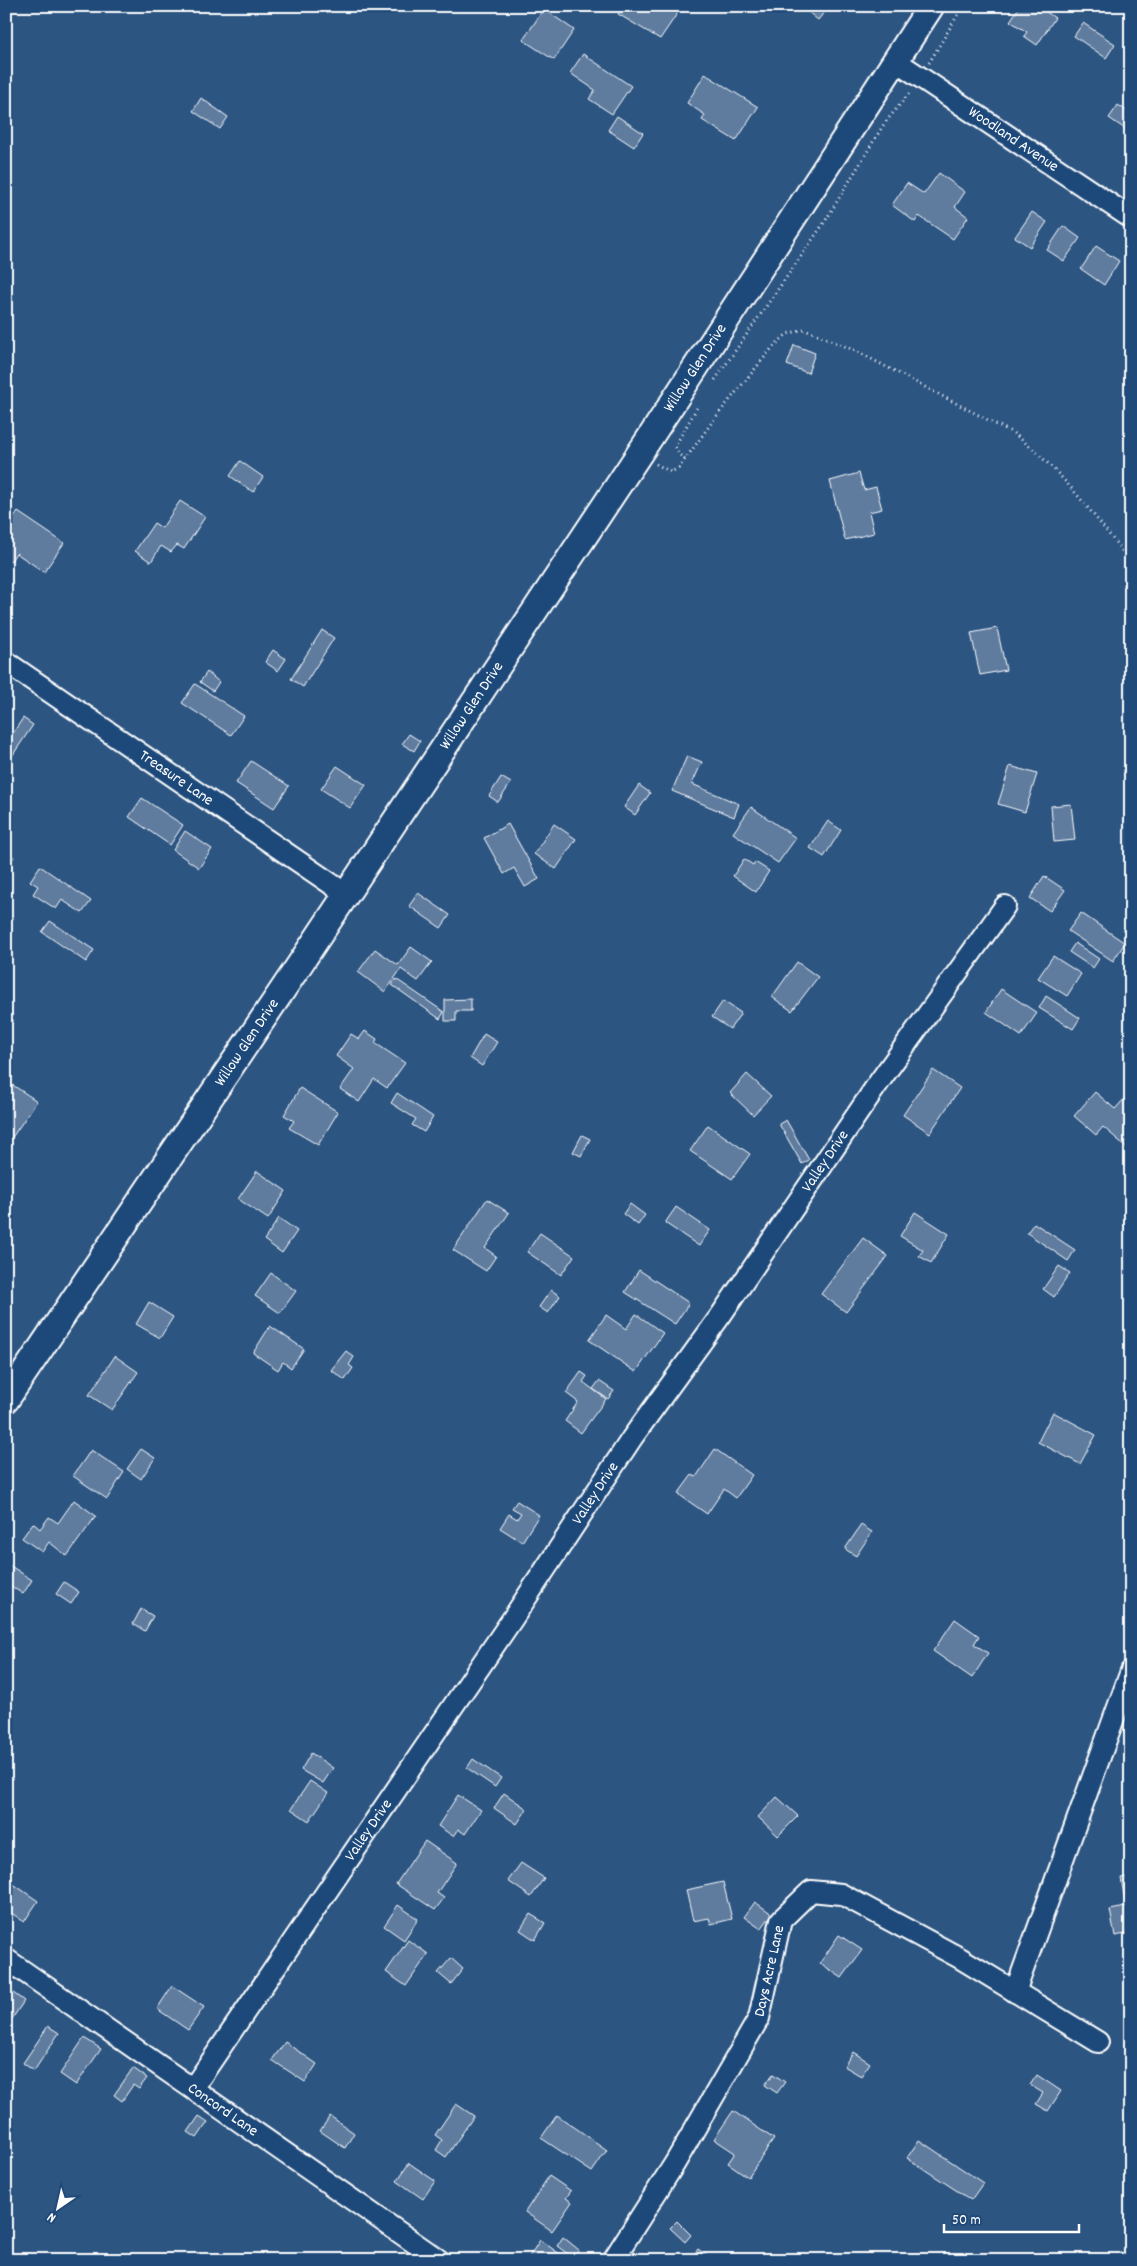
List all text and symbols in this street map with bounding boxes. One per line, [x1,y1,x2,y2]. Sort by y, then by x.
street label: Woodland Avenue [963,101,1063,178]
street label: Willow Glen Drive [658,319,733,417]
street label: Willow Glen Drive [434,657,509,754]
street label: Treasure Lane [134,744,218,812]
street label: Willow Glen Drive [209,994,285,1091]
street label: Valley Drive [796,1125,855,1197]
street label: Valley Drive [566,1457,625,1529]
street label: Valley Drive [339,1794,398,1866]
street label: Days Acre Lane [748,1923,791,2019]
street label: Concord Lane [183,2077,263,2142]
north arrow [32,2184,82,2234]
scale bar [944,2201,1080,2233]
text: N [43,2207,60,2227]
text: 50 m [952,2210,981,2232]

